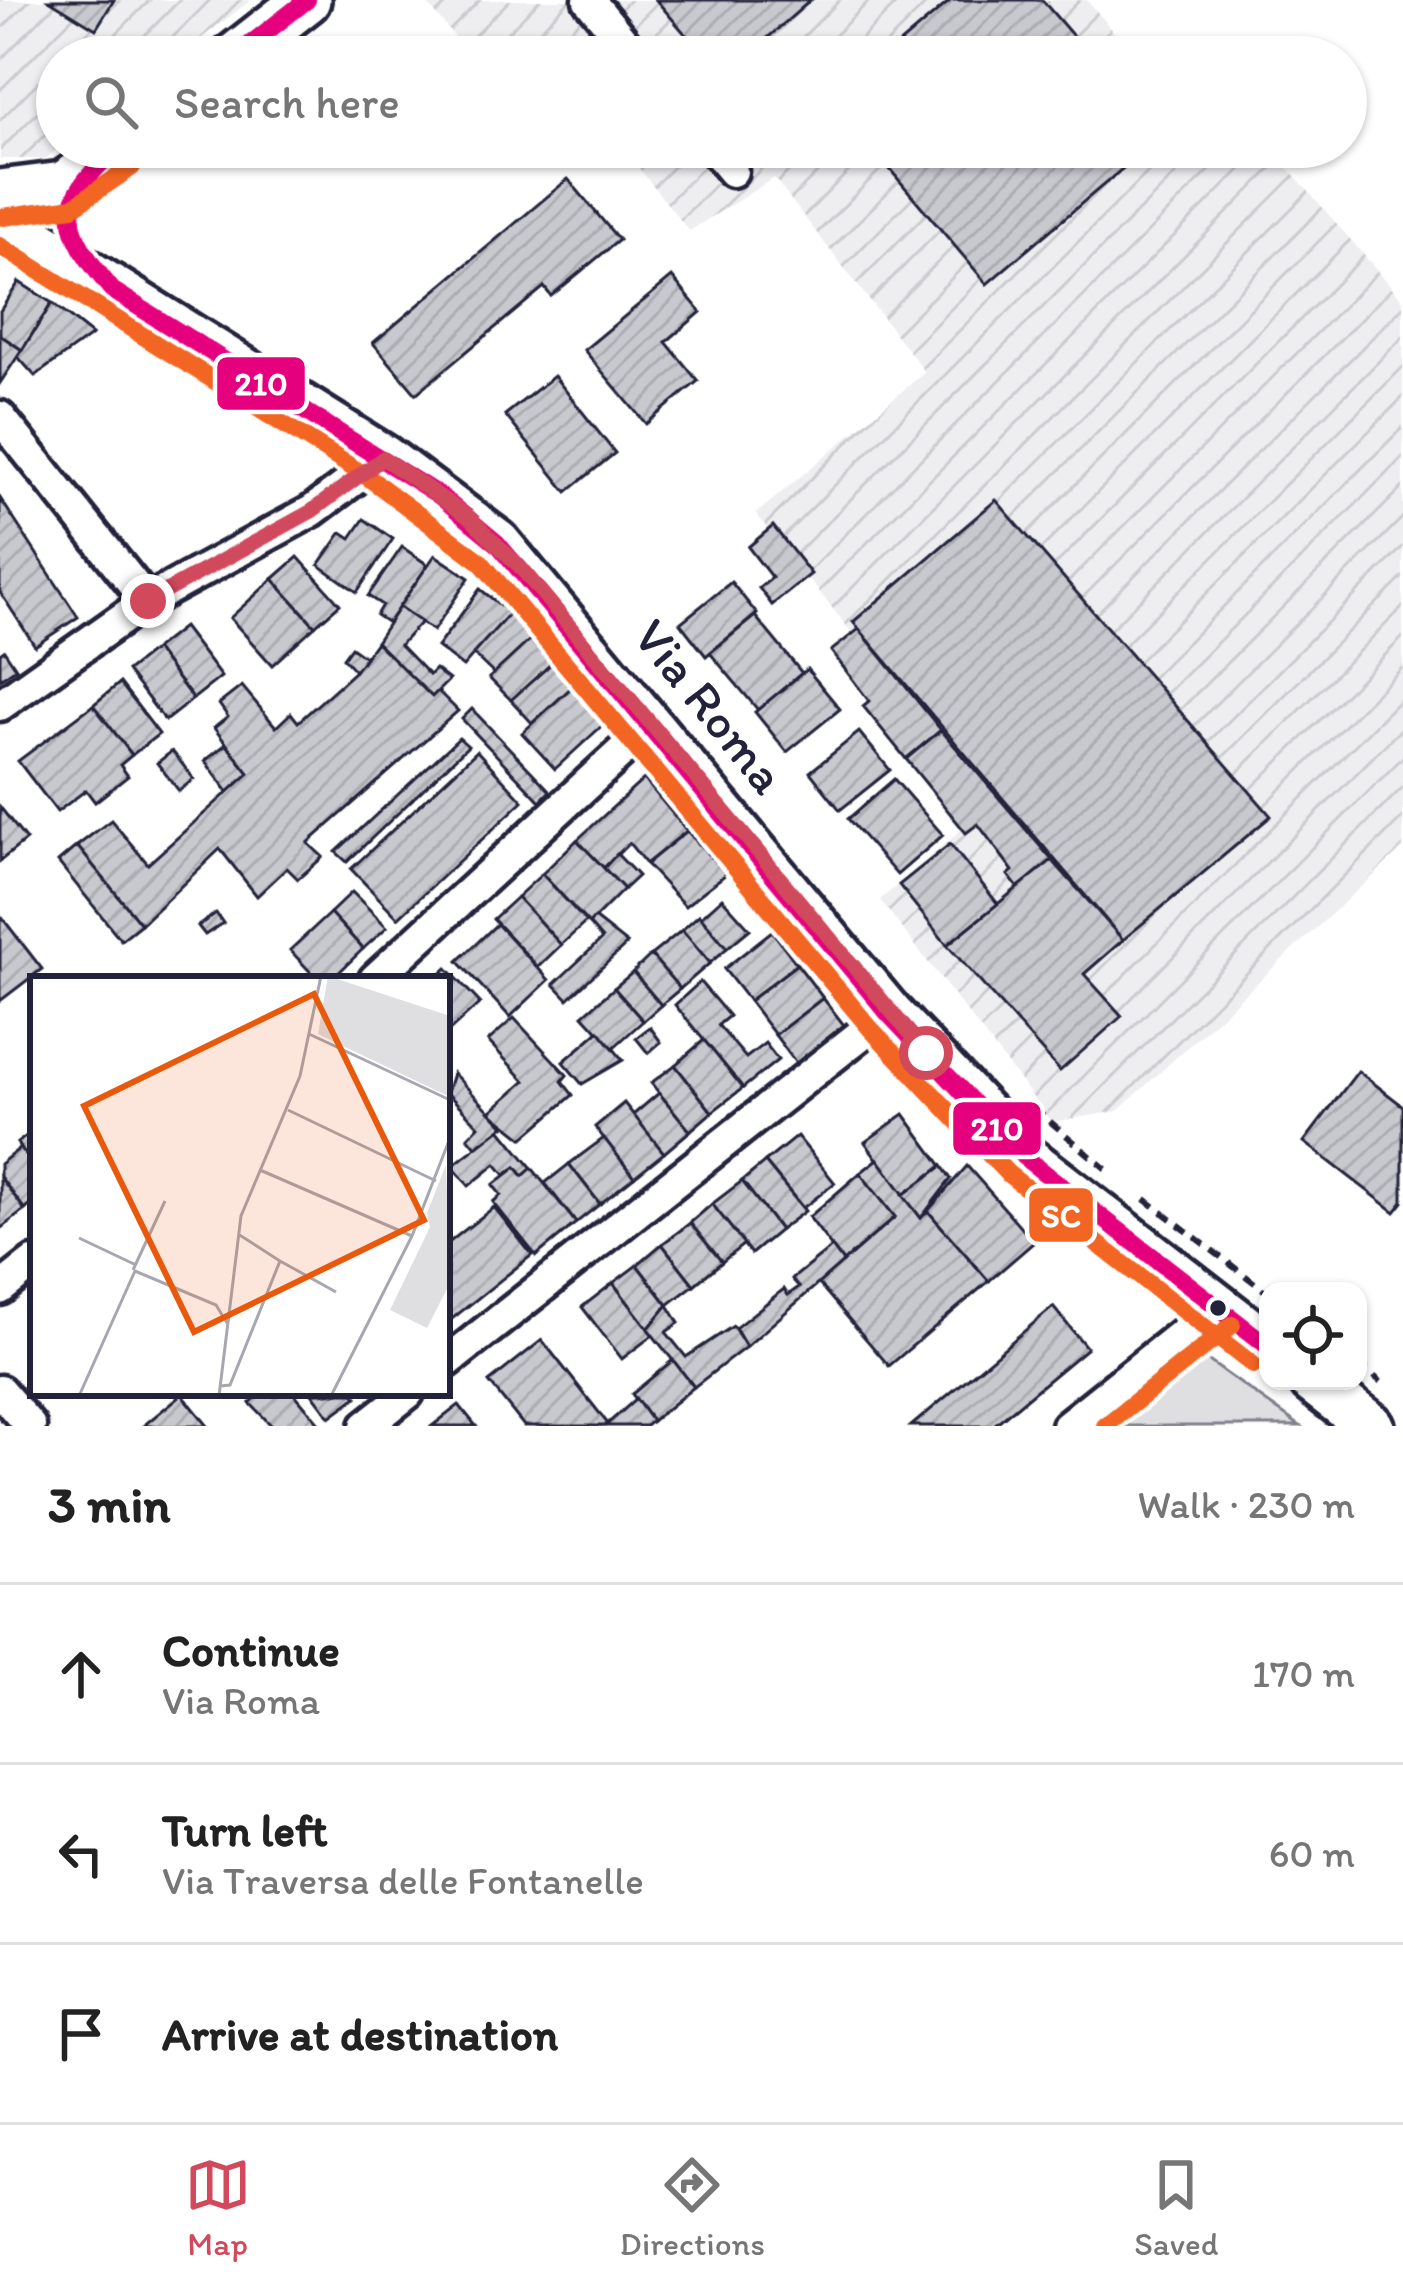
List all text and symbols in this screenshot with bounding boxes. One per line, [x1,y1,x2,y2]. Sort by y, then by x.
search box [36,36,1367,168]
icon: search [78,69,144,135]
text: Search here [174,75,400,129]
line badge: 210 [215,355,307,412]
text: 210 [235,364,288,403]
route end [121,574,175,628]
street label: Via Roma [621,607,799,805]
inset map [30,976,450,1396]
route start [899,1026,953,1080]
line badge: 210 [951,1100,1043,1157]
text: 210 [971,1109,1024,1148]
line badge: SC [1027,1186,1095,1244]
text: SC [1041,1196,1081,1235]
map controls [1259,1282,1367,1390]
button: locate [1259,1282,1367,1390]
unlabelled marker [1207,1297,1229,1319]
text: 3 min [48,1474,170,1535]
text: Walk · 230 m [1138,1481,1355,1528]
text: Continue [162,1623,340,1677]
icon: ahead [48,1641,114,1707]
text: 170 m [1252,1650,1355,1697]
text: Via Roma [162,1677,320,1724]
text: Turn left [162,1803,328,1857]
icon: left [48,1821,114,1887]
text: 60 m [1269,1830,1355,1877]
text: Via Traversa delle Fontanelle [162,1857,644,1904]
icon: arrive [48,2001,114,2067]
text: Arrive at destination [162,2007,558,2061]
tab: Map [185,2152,251,2263]
tab: Directions [620,2152,765,2263]
tab: Saved [1134,2152,1218,2263]

